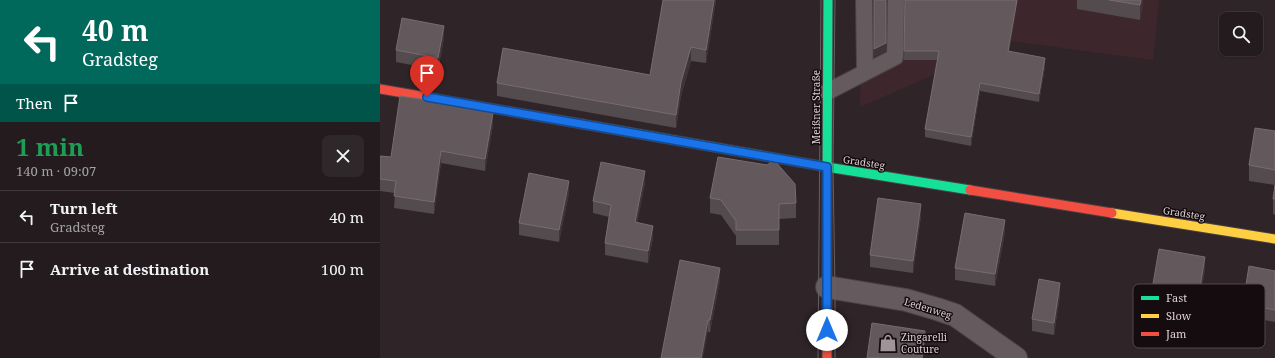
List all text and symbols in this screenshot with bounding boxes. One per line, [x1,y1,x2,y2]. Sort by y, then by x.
text: 40 m [82,11,149,49]
map controls [1219,12,1263,56]
button: search [1219,12,1263,56]
icon: left [16,16,68,68]
text: Gradsteg [82,47,158,71]
pin [410,56,444,97]
icon: arrive [416,62,438,84]
street label: Meißner Straße [809,70,823,144]
icon: arrive [60,92,82,114]
text: Then [16,93,52,113]
text: 1 min [16,130,84,163]
button: close [322,135,364,177]
street label: Gradsteg [842,152,887,172]
text: 140 m · 09:07 [16,162,96,180]
text: Turn left [50,198,118,218]
street label: Gradsteg [1162,203,1207,223]
icon: left [16,206,38,228]
text: 40 m [329,207,364,227]
text: Gradsteg [50,218,105,236]
icon: arrive [16,258,38,280]
text: Arrive at destination [50,259,209,279]
text: 100 m [321,259,364,279]
legend [1133,284,1265,348]
text: Fast [1166,290,1187,305]
street label: Ledenweg [903,294,954,322]
text: Slow [1166,308,1192,323]
position arrow [806,309,848,351]
text: Jam [1165,326,1187,341]
place label: Zingarelli Couture [901,330,948,356]
shop icon: Zingarelli Couture [878,333,898,353]

